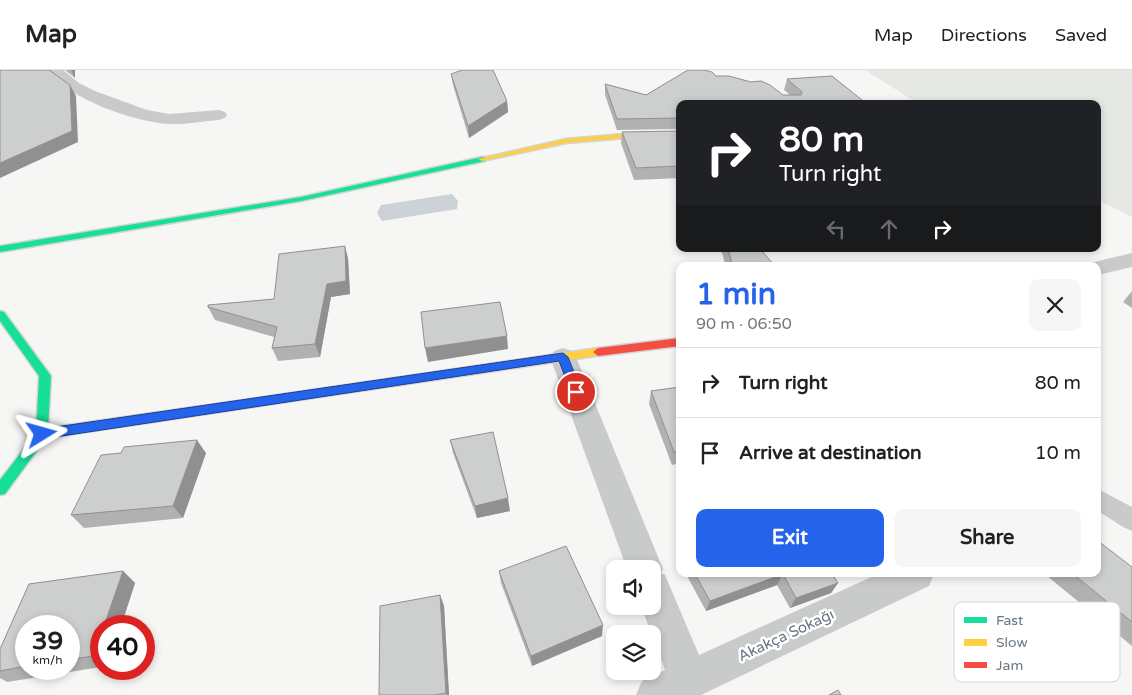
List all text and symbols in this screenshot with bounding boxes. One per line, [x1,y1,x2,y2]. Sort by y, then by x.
text: Map [25,20,77,49]
text: Map [874,24,913,46]
text: Directions [941,24,1027,46]
text: Saved [1055,24,1107,46]
text: 80 m [779,119,864,161]
icon: right [696,120,761,185]
text: Turn right [779,161,881,187]
icon: left [822,215,850,243]
icon: ahead [875,215,903,243]
icon: right [928,215,956,243]
text: 1 min [696,276,776,313]
button: close [1029,279,1081,331]
text: 90 m · 06:50 [696,314,792,334]
icon: right [696,369,724,397]
pin [555,371,597,413]
text: Turn right [739,372,827,394]
text: 80 m [1035,372,1081,394]
icon: arrive [562,378,590,406]
position arrow [15,407,67,459]
icon: arrive [696,439,724,467]
text: Arrive at destination [739,442,922,464]
text: 10 m [1035,442,1081,464]
button: Exit [696,509,884,567]
button: Share [894,509,1081,567]
map controls [606,560,661,680]
button: sound [606,560,661,615]
legend [954,602,1120,682]
street label: Akakça Sokağı [735,605,837,665]
text: Fast [996,612,1024,629]
speed limit sign: 40 [90,615,155,680]
button: layers [606,625,661,680]
text: 39 [32,626,63,656]
text: Slow [996,634,1028,651]
text: km/h [32,653,63,667]
text: Jam [996,657,1023,674]

